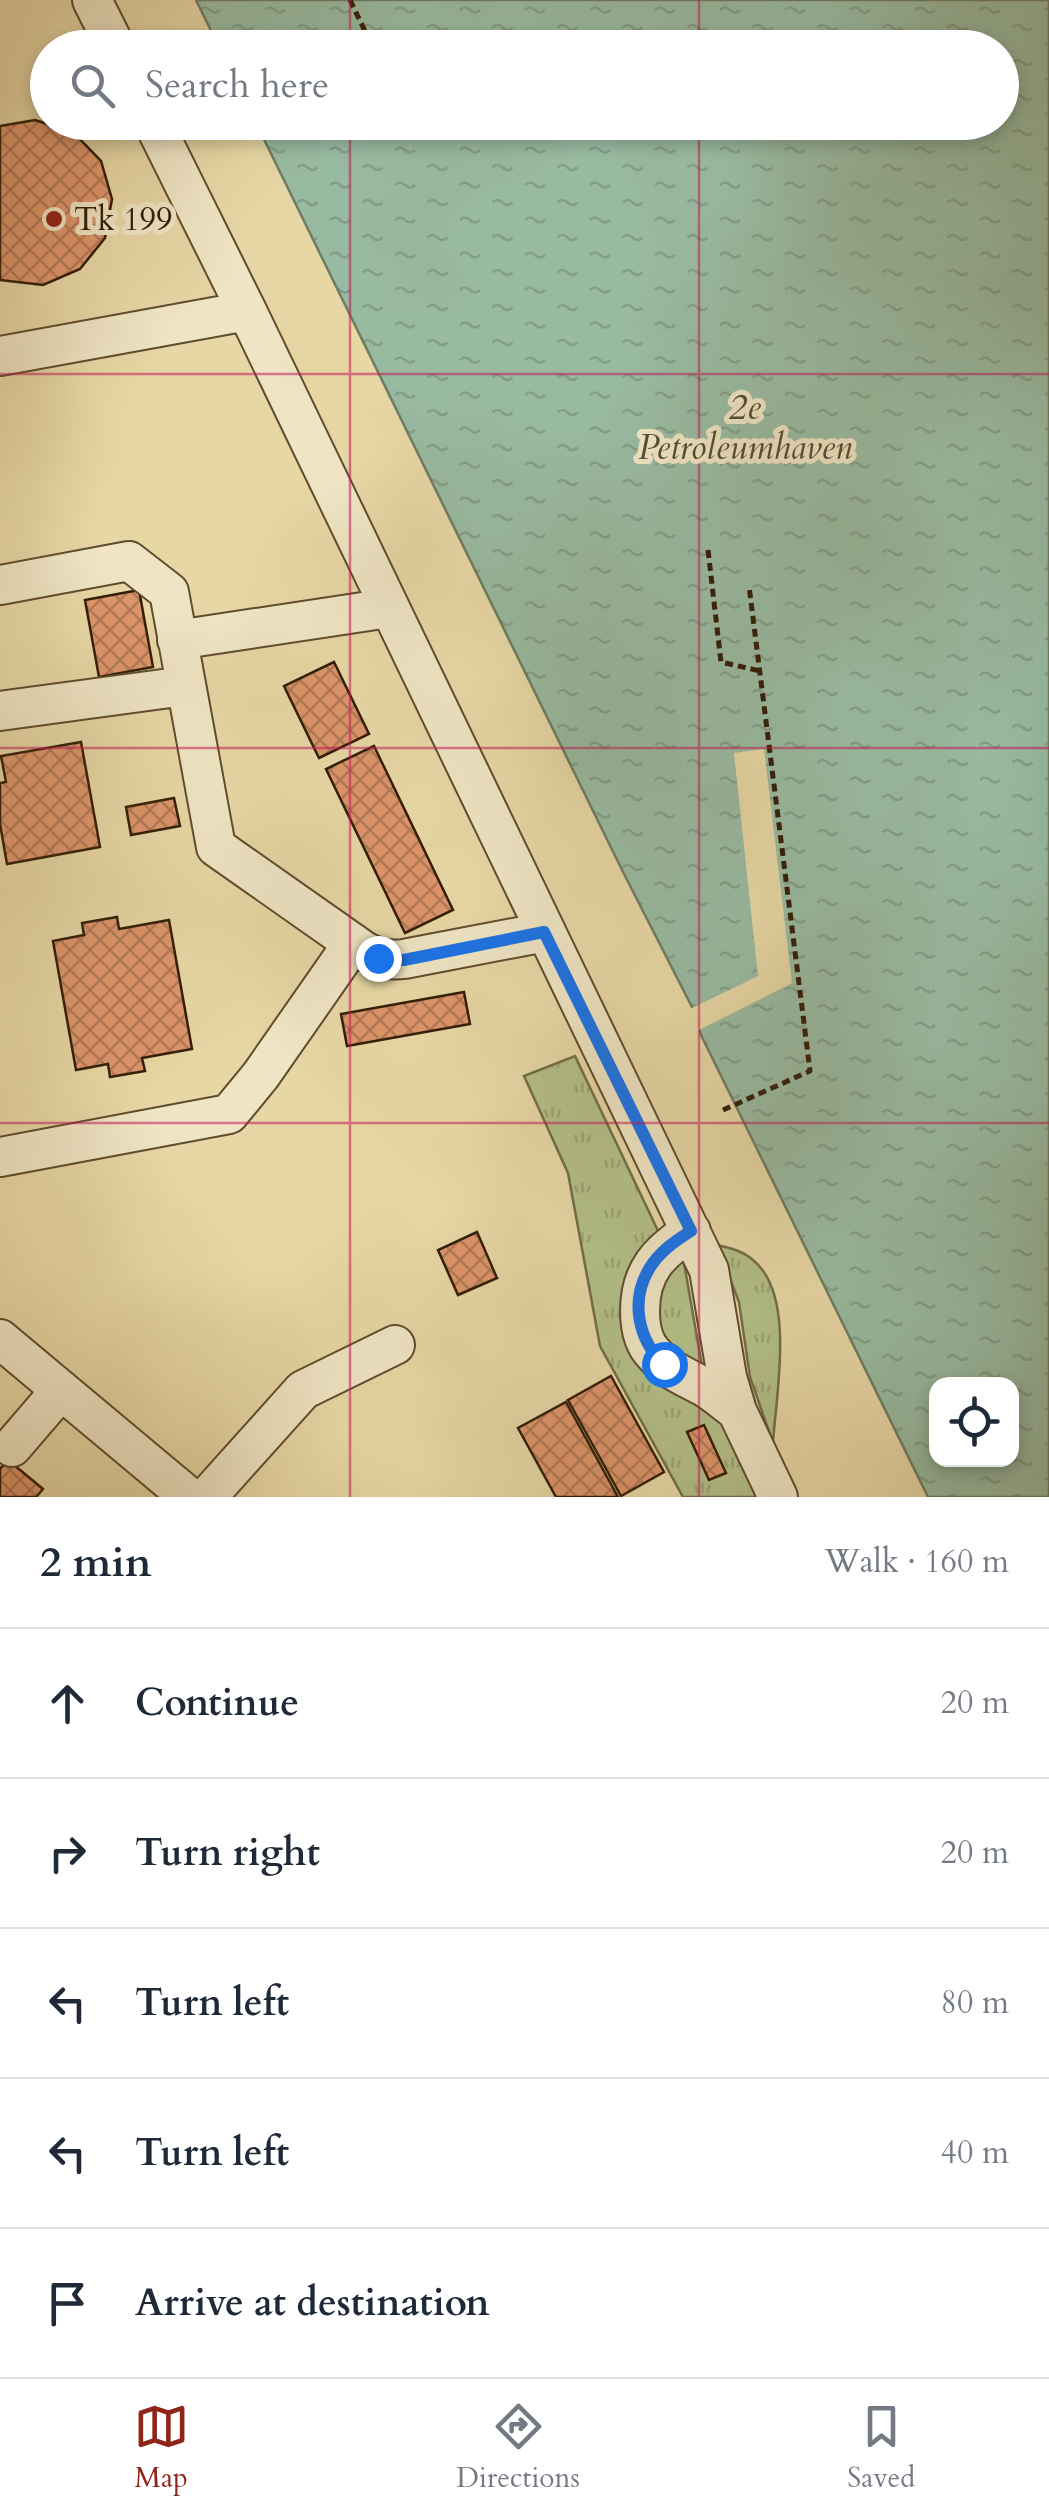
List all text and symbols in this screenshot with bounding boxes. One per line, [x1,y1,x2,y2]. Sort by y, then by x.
search box [30,30,1019,140]
icon: search [65,58,120,113]
text: Search here [145,59,329,111]
place label: Tk 199 [74,198,172,242]
marker: Tk 199 [43,208,65,230]
water label: 2e Petroleumhaven [638,384,852,472]
route end [356,936,402,982]
route start [642,1342,688,1388]
map controls [929,1377,1019,1467]
button: locate [929,1377,1019,1467]
text: 2 min [40,1534,152,1591]
text: Walk · 160 m [824,1540,1009,1584]
icon: ahead [40,1676,95,1731]
text: Continue [135,1677,299,1729]
text: 20 m [941,1681,1009,1725]
icon: right [40,1826,95,1881]
text: Turn right [135,1827,320,1879]
text: 20 m [941,1831,1009,1875]
icon: left [40,1976,95,2031]
text: Turn left [135,1977,289,2029]
text: 80 m [941,1981,1009,2025]
icon: left [40,2126,95,2181]
text: Turn left [135,2127,289,2179]
text: 40 m [941,2131,1009,2175]
icon: arrive [40,2276,95,2331]
text: Arrive at destination [135,2277,490,2329]
tab: Map [134,2399,189,2497]
tab: Directions [456,2399,580,2497]
tab: Saved [847,2399,915,2497]

